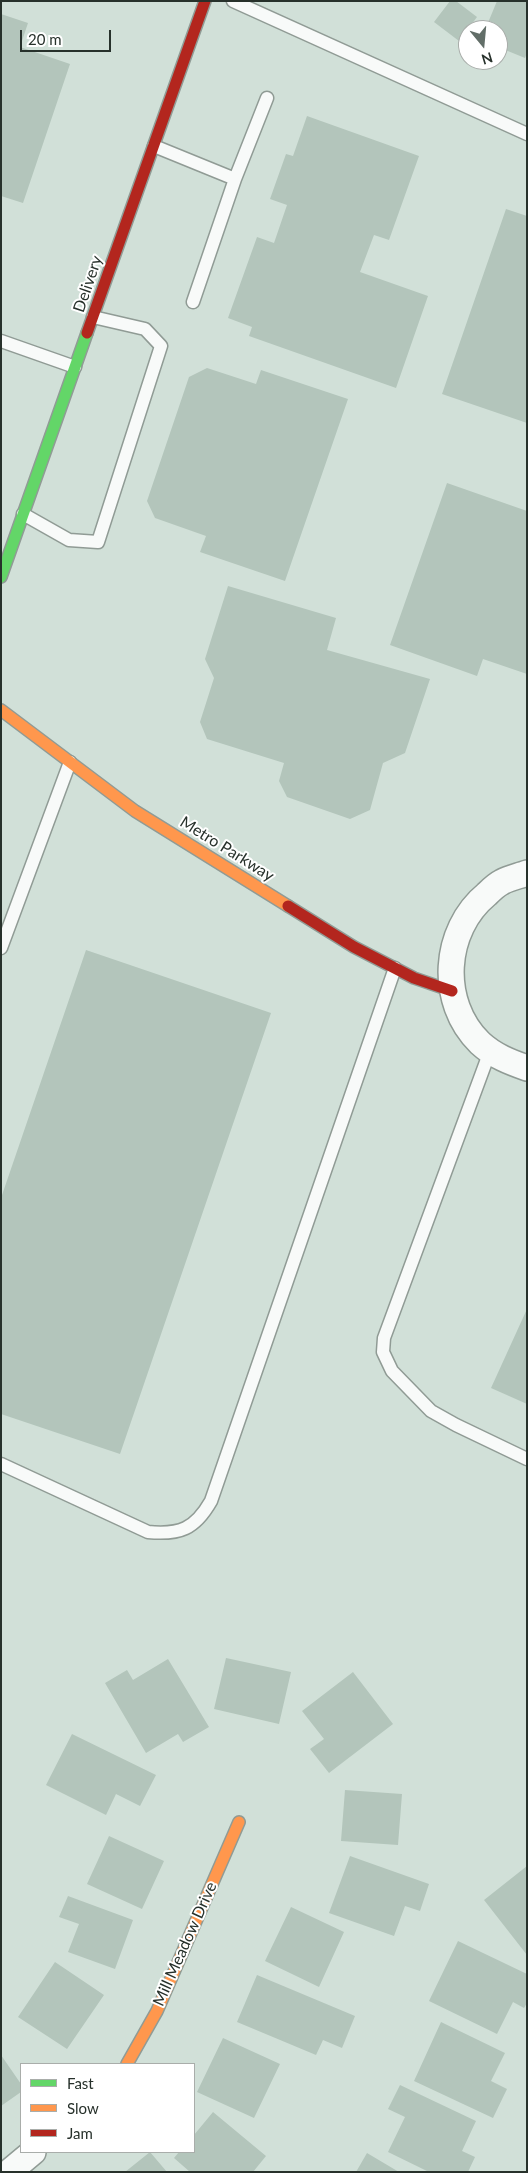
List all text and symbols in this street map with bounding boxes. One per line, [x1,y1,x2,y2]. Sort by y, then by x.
scale bar [22,20,114,52]
north arrow [458,20,508,70]
text: 20 m [28,30,62,48]
text: N [480,49,495,69]
street label: Delivery [69,253,107,315]
street label: Metro Parkway [176,812,278,886]
street label: Mill Meadow Drive [149,1879,221,2009]
legend [20,2063,195,2153]
text: Fast [67,2074,94,2092]
text: Slow [67,2099,99,2117]
text: Jam [67,2124,93,2142]

